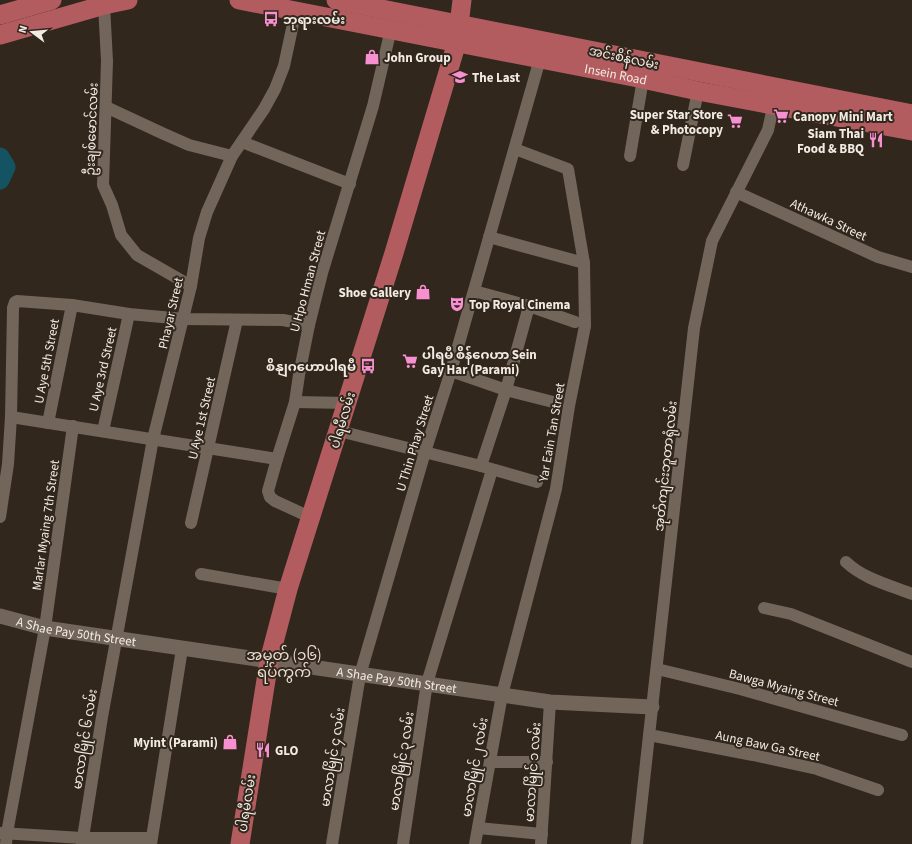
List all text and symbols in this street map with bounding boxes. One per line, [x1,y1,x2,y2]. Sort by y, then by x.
bus stop icon: ဘုရားလမ်း [262,10,280,28]
place label: ဘုရားလမ်း [283,10,345,31]
north arrow [12,12,52,52]
text: N [15,24,31,35]
street label: အင်းစိန်လမ်း [587,42,660,75]
shop icon: John Group [363,48,381,66]
place label: John Group [384,49,451,67]
street label: Insein Road [583,60,649,90]
school or university icon: The Last [451,68,469,86]
place label: The Last [472,69,520,87]
street label: ဦးချစ်မောင်လမ်း [81,82,104,176]
place label: Super Star Store & Photocopy [630,106,723,139]
supermarket icon: Canopy Mini Mart [772,107,790,125]
place label: Canopy Mini Mart [793,108,893,126]
supermarket icon: Super Star Store & Photocopy [726,112,744,130]
place label: Siam Thai Food & BBQ [797,125,864,158]
restaurant icon: Siam Thai Food & BBQ [867,131,885,149]
street label: Athawka Street [787,194,870,246]
street label: U Hpo Hman Street [286,228,330,334]
street label: Phayar Street [154,275,188,351]
shop icon: Shoe Gallery [414,283,432,301]
place label: Shoe Gallery [338,284,411,302]
theatre icon: Top Royal Cinema [448,295,466,313]
place label: Top Royal Cinema [469,296,571,314]
street label: U Aye 5th Street [30,317,64,405]
street label: U Aye 3rd Street [85,325,122,413]
place label: ပါရမီ စိန်ဂေဟာ Sein Gay Har (Parami) [422,345,537,379]
supermarket icon: ပါရမီ စိန်ဂေဟာ Sein Gay Har (Parami) [401,352,419,370]
bus stop icon: စိနျဂဟောပါရမီ [359,357,377,375]
place label: စိနျဂဟောပါရမီ [266,358,356,378]
street label: U Aye 1st Street [184,375,220,461]
street label: Yar Eain Tan Street [534,381,570,484]
street label: ပါရမီလမ်း [326,390,361,451]
street label: U Thin Phay Street [392,392,438,494]
street label: အုတ်ကျင်းဘူတာရုံလမ်း [650,400,683,532]
street label: Marlar Myaing 7th Street [28,458,64,592]
street label: A Shae Pay 50th Street [14,613,138,651]
district label: အမှတ် (၁၆) ရပ်ကွက် [246,645,322,684]
street label: A Shae Pay 50th Street [335,663,458,698]
street label: Bawga Myaing Street [727,665,841,711]
street label: မာလာမြိုင် ၆ လမ်း [68,688,103,791]
street label: မာလာမြိုင် ၄ လမ်း [316,706,351,808]
street label: မာလာမြိုင် ၃ လမ်း [385,710,420,812]
street label: မာလာမြိုင် ၂ လမ်း [457,716,494,819]
street label: မာလာမြိုင် ၁ လမ်း [521,722,546,823]
street label: Aung Baw Ga Street [714,726,822,766]
shop icon: Myint (Parami) [221,733,239,751]
place label: Myint (Parami) [133,734,218,752]
restaurant icon: GLO [254,741,272,759]
place label: GLO [275,742,299,760]
street label: ပါရမီလမ်း [234,773,261,833]

